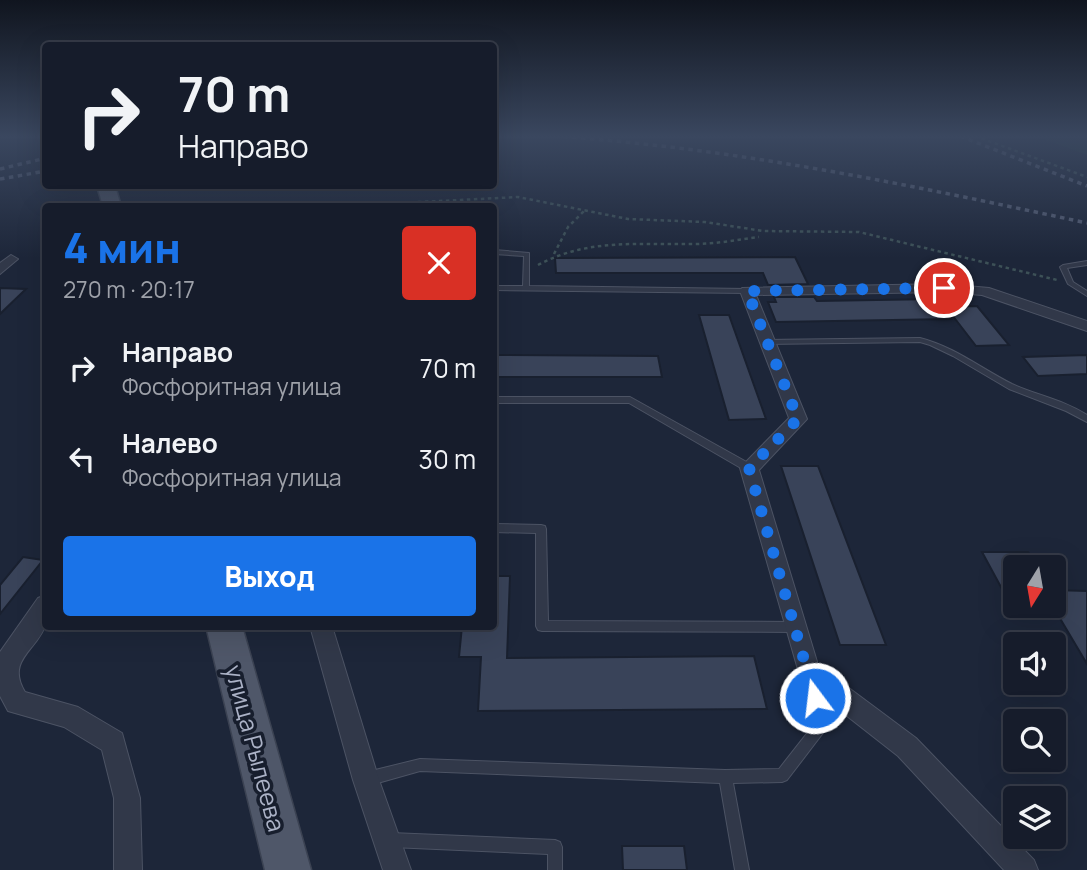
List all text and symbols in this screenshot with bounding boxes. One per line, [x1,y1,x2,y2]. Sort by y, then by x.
text: 70 m [178,60,290,127]
icon: right [63,70,154,161]
text: Направо [178,124,309,168]
text: 4 мин [63,218,181,276]
button: close [402,226,476,300]
pin [914,258,974,318]
icon: arrive [925,269,963,307]
text: 270 m · 20:17 [63,273,195,305]
text: Направо [122,334,233,370]
icon: right [63,349,101,387]
text: 70 m [420,350,476,386]
text: Фосфоритная улица [122,370,342,402]
text: Налево [122,425,218,461]
icon: left [63,440,101,478]
text: 30 m [419,441,476,477]
text: Фосфоритная улица [122,461,342,493]
button: Выход [63,536,476,616]
north arrow [1003,555,1066,618]
map controls [1003,555,1066,849]
button: sound [1003,632,1066,695]
street label: улица Рылеева [218,661,294,835]
position arrow [778,661,852,735]
button: search [1003,709,1066,772]
button: layers [1003,786,1066,849]

